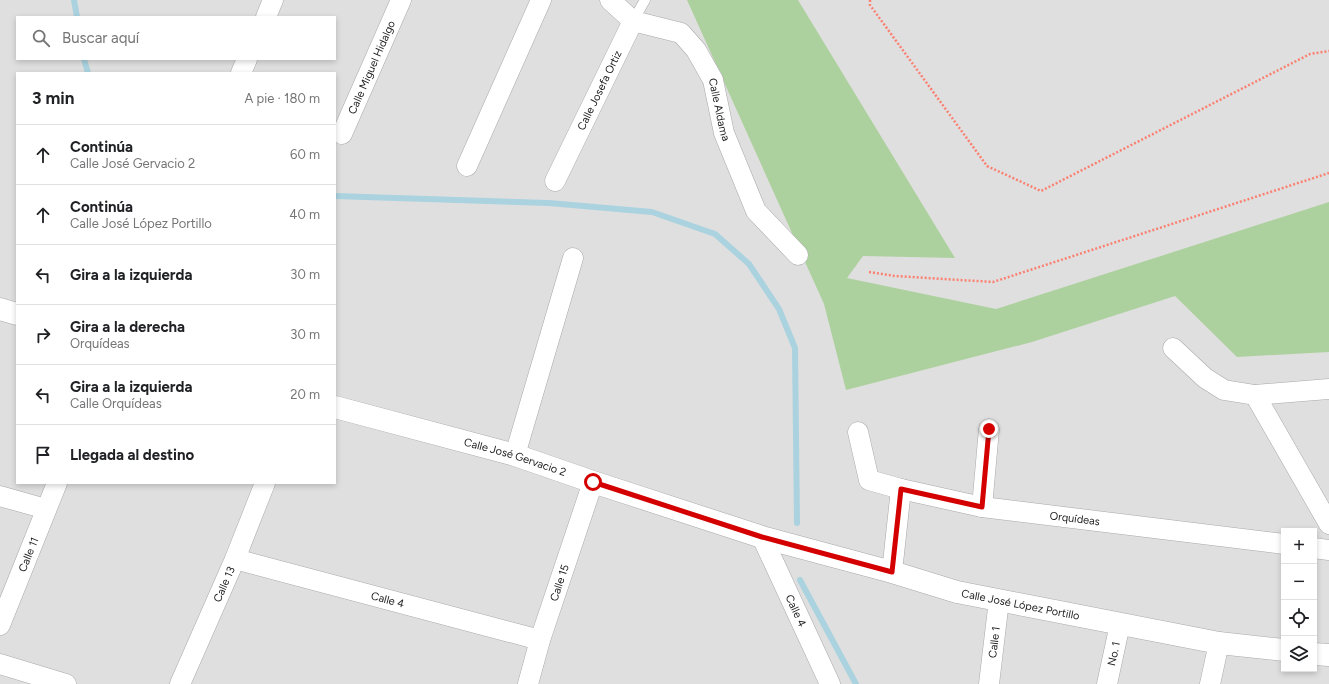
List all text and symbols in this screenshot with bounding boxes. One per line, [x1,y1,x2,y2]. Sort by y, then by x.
search box [16,16,336,60]
street label: Calle Miguel Hidalgo [345,18,398,116]
icon: search [30,27,52,49]
text: Buscar aquí [62,29,139,47]
street label: Calle Josefa Ortiz [574,48,624,132]
street label: Calle Aldama [706,77,733,143]
text: 3 min [32,88,74,108]
text: A pie · 180 m [245,91,320,106]
text: Continúa [70,138,133,156]
icon: ahead [32,144,54,166]
text: 60 m [290,147,320,162]
text: Calle José Gervacio 2 [70,156,195,171]
text: Continúa [70,198,133,216]
icon: ahead [32,204,54,226]
text: 40 m [289,207,320,222]
text: Calle José López Portillo [70,216,212,231]
icon: left [32,264,54,286]
text: Gira a la izquierda [70,266,192,284]
text: 30 m [290,267,320,282]
text: Gira a la derecha [70,318,185,336]
icon: right [32,324,54,346]
text: 30 m [290,327,320,342]
text: Orquídeas [70,336,130,351]
text: Gira a la izquierda [70,378,192,396]
icon: left [32,384,54,406]
text: 20 m [290,387,320,402]
text: Calle Orquídeas [70,396,162,411]
route end [980,420,998,438]
street label: Calle José Gervacio 2 [463,435,568,479]
icon: arrive [32,444,54,466]
text: Llegada al destino [70,446,194,464]
route start [584,473,602,491]
street label: Orquídeas [1049,509,1101,528]
map controls [1281,528,1317,672]
button: + [1281,528,1317,564]
street label: Calle 11 [16,535,41,574]
street label: Calle 15 [547,563,571,603]
street label: Calle 13 [210,564,237,604]
button: − [1281,564,1317,600]
street label: Calle José López Portillo [960,587,1081,622]
street label: Calle 4 [370,589,406,610]
street label: Calle 4 [783,592,809,629]
button: locate [1281,600,1317,636]
street label: Calle 1 [986,626,1002,659]
button: layers [1281,636,1317,672]
street label: No. 1 [1105,640,1123,667]

